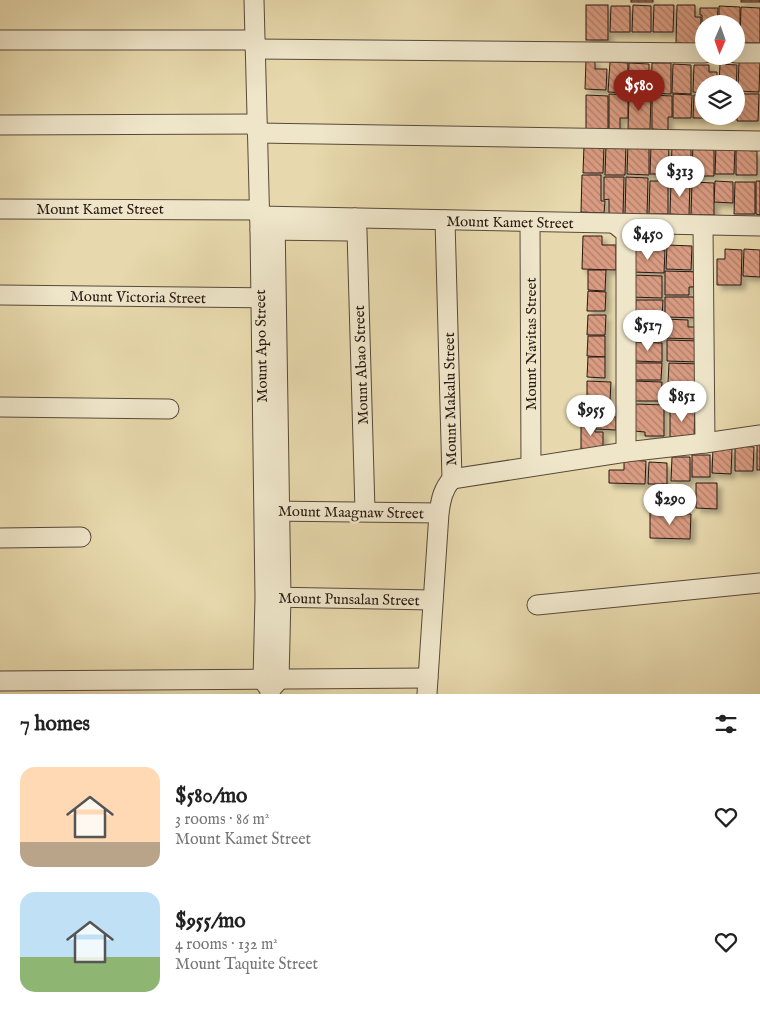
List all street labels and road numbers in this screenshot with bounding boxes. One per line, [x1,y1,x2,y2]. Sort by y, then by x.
street label: Mount Kamet Street [36,200,164,219]
street label: Mount Kamet Street [446,212,574,233]
street label: Mount Navitas Street [522,277,541,411]
street label: Mount Victoria Street [70,287,206,308]
street label: Mount Apo Street [251,289,272,403]
street label: Mount Abao Street [350,305,373,425]
street label: Mount Makalu Street [440,332,461,466]
street label: Mount Maagnaw Street [278,502,424,523]
street label: Mount Punsalan Street [278,589,420,610]

